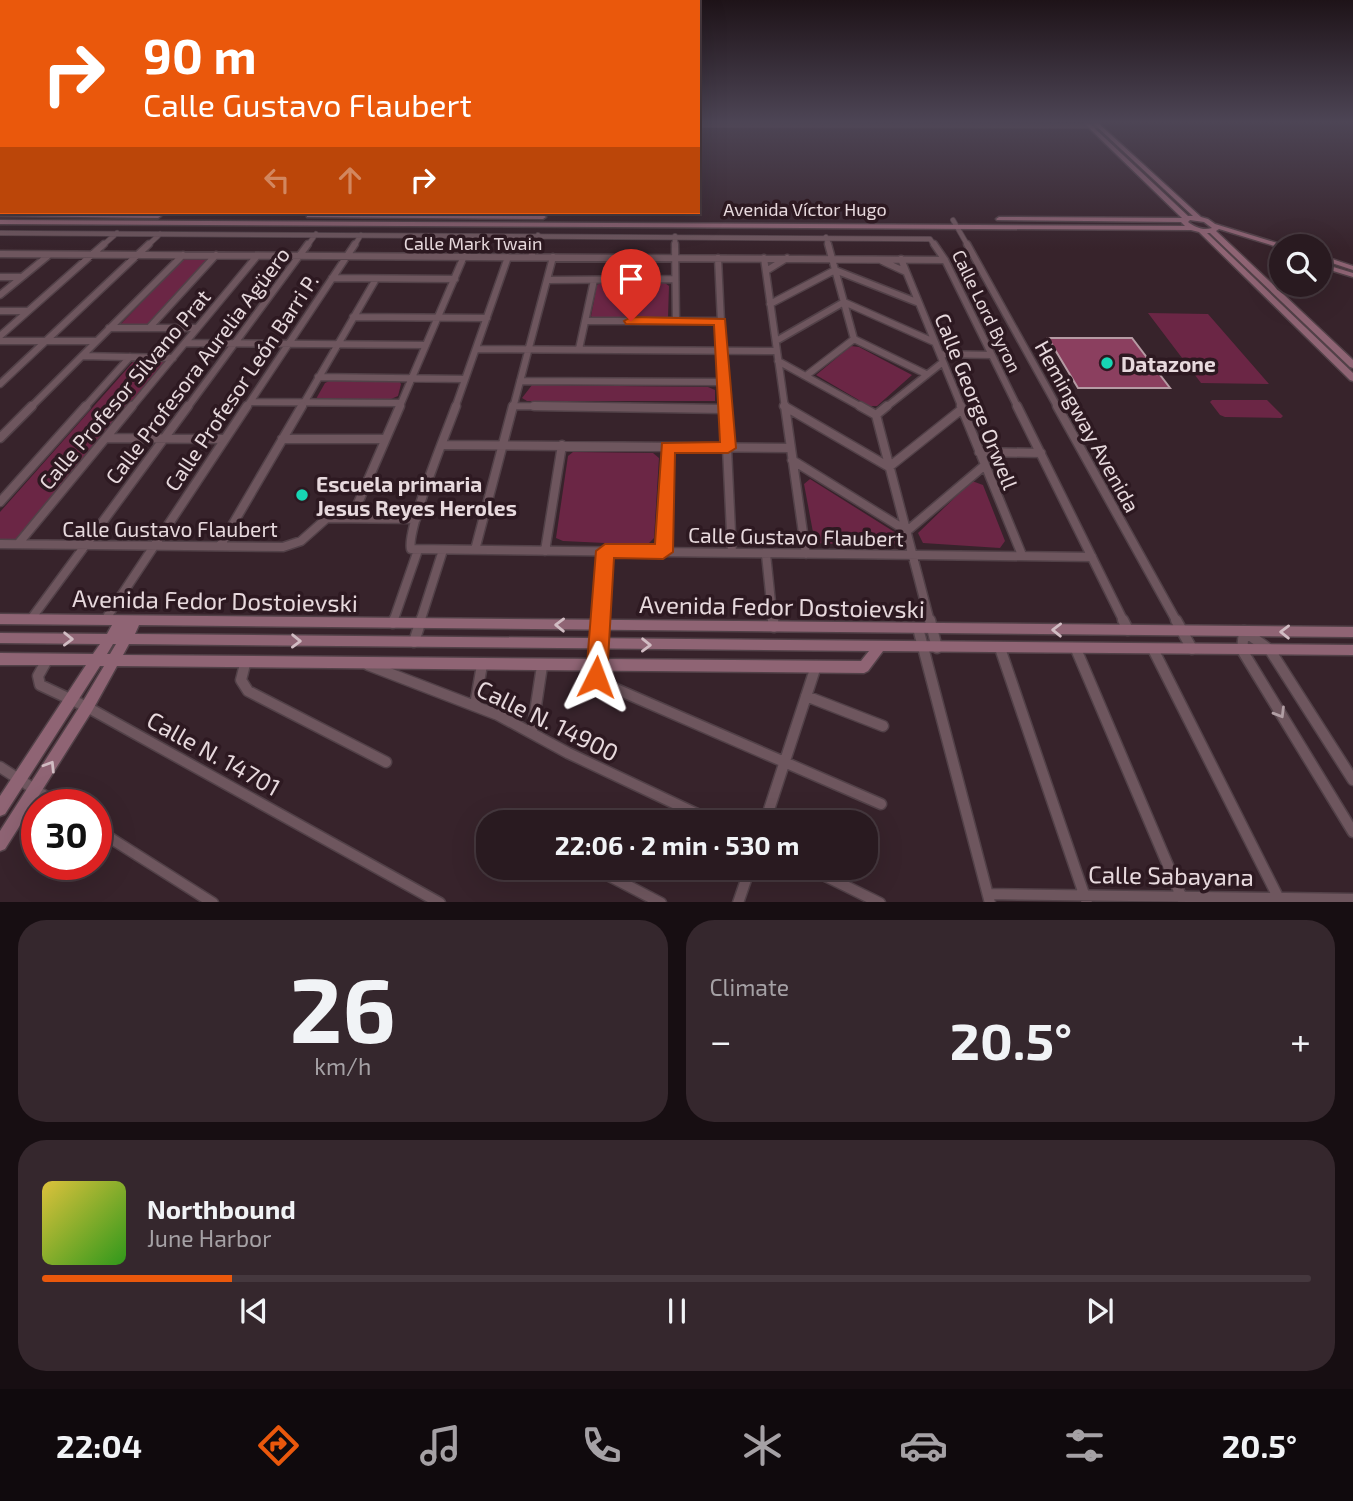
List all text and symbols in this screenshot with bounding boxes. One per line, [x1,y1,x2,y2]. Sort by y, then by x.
text: 90 m [143,25,257,84]
icon: right [28,28,119,119]
text: Calle Gustavo Flaubert [143,85,472,123]
icon: left [258,161,296,199]
icon: ahead [331,161,369,199]
icon: right [404,161,442,199]
street label: Avenida Víctor Hugo [723,198,887,220]
street label: Calle Mark Twain [404,232,542,254]
map controls [1269,234,1332,297]
button: search [1269,234,1332,297]
street label: Calle Profesora Aurelia Agüero [100,242,294,488]
street label: Calle Lord Byron [948,246,1026,376]
pin [601,249,661,321]
icon: arrive [612,260,650,298]
street label: Calle Profesor León Barri P. [159,269,323,495]
street label: Calle Profesor Silvano Prat [33,284,215,494]
street label: Calle George Orwell [930,309,1024,493]
street label: Hemingway Avenida [1030,336,1146,516]
place label: Datazone [1121,351,1216,376]
marker: Datazone [1099,355,1115,371]
place label: Escuela primaria Jesus Reyes Heroles [316,471,517,521]
marker: Escuela primaria Jesus Reyes Heroles [294,487,310,503]
street label: Calle Gustavo Flaubert [62,516,278,541]
street label: Calle Gustavo Flaubert [688,522,904,550]
street label: Avenida Fedor Dostoievski [72,583,358,617]
street label: Avenida Fedor Dostoievski [639,589,925,623]
one-way arrow [555,617,565,633]
one-way arrow [1052,622,1063,637]
one-way arrow [1279,624,1290,640]
one-way arrow [63,631,74,647]
one-way arrow [291,633,301,649]
one-way arrow [641,637,651,653]
position arrow [559,640,633,714]
street label: Calle N. 14900 [472,673,624,767]
street label: Calle N. 14701 [142,705,286,801]
one-way arrow [1272,705,1285,718]
one-way arrow [41,761,54,774]
speed limit sign: 30 [21,789,112,880]
text: 22:06 · 2 min · 530 m [555,829,799,860]
street label: Calle Sabayana [1088,859,1254,891]
text: 26 [289,952,396,1061]
text: Climate [710,973,789,1001]
text: 20.5° [950,1008,1072,1070]
text: − [710,1017,732,1063]
text: + [1290,1017,1311,1063]
text: km/h [314,1052,371,1080]
text: Northbound [147,1193,296,1224]
text: June Harbor [147,1224,271,1252]
icon: previous [235,1292,273,1330]
icon: pause [658,1292,696,1330]
icon: next [1081,1292,1119,1330]
icon: directions [254,1421,303,1470]
icon: music [416,1421,465,1470]
icon: phone [577,1421,626,1470]
icon: climate [738,1421,787,1470]
icon: car [899,1421,948,1470]
icon: filters [1060,1421,1109,1470]
text: 22:04 [56,1426,142,1464]
text: 20.5° [1222,1426,1297,1464]

